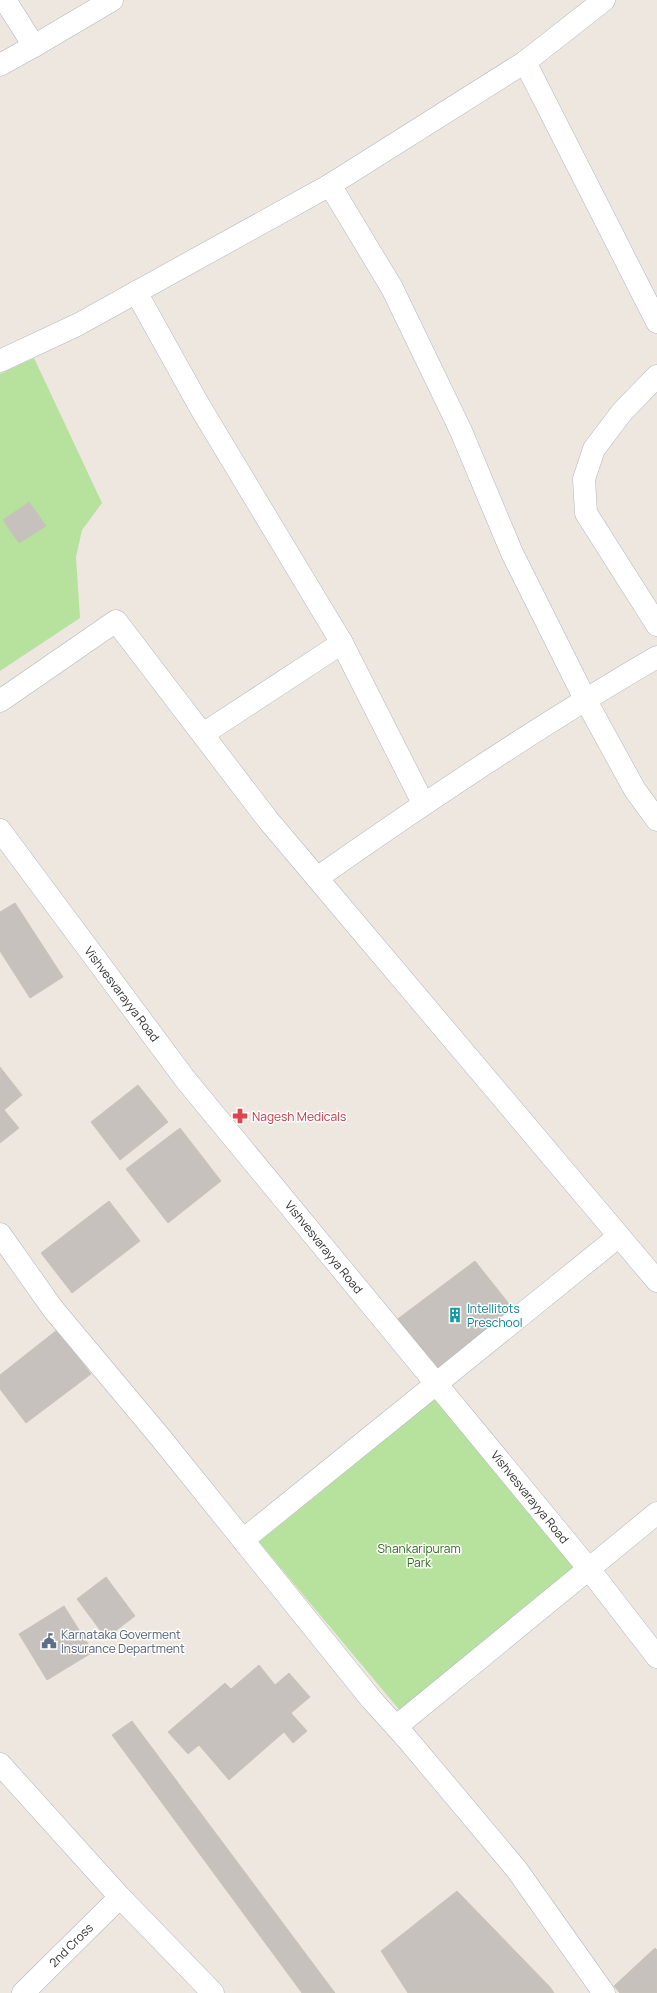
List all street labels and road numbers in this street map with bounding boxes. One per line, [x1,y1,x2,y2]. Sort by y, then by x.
street label: Vishvesvarayya Road [81,943,163,1045]
street label: Vishvesvarayya Road [281,1197,367,1297]
street label: Vishvesvarayya Road [487,1447,573,1547]
street label: 2nd Cross [45,1919,97,1971]

